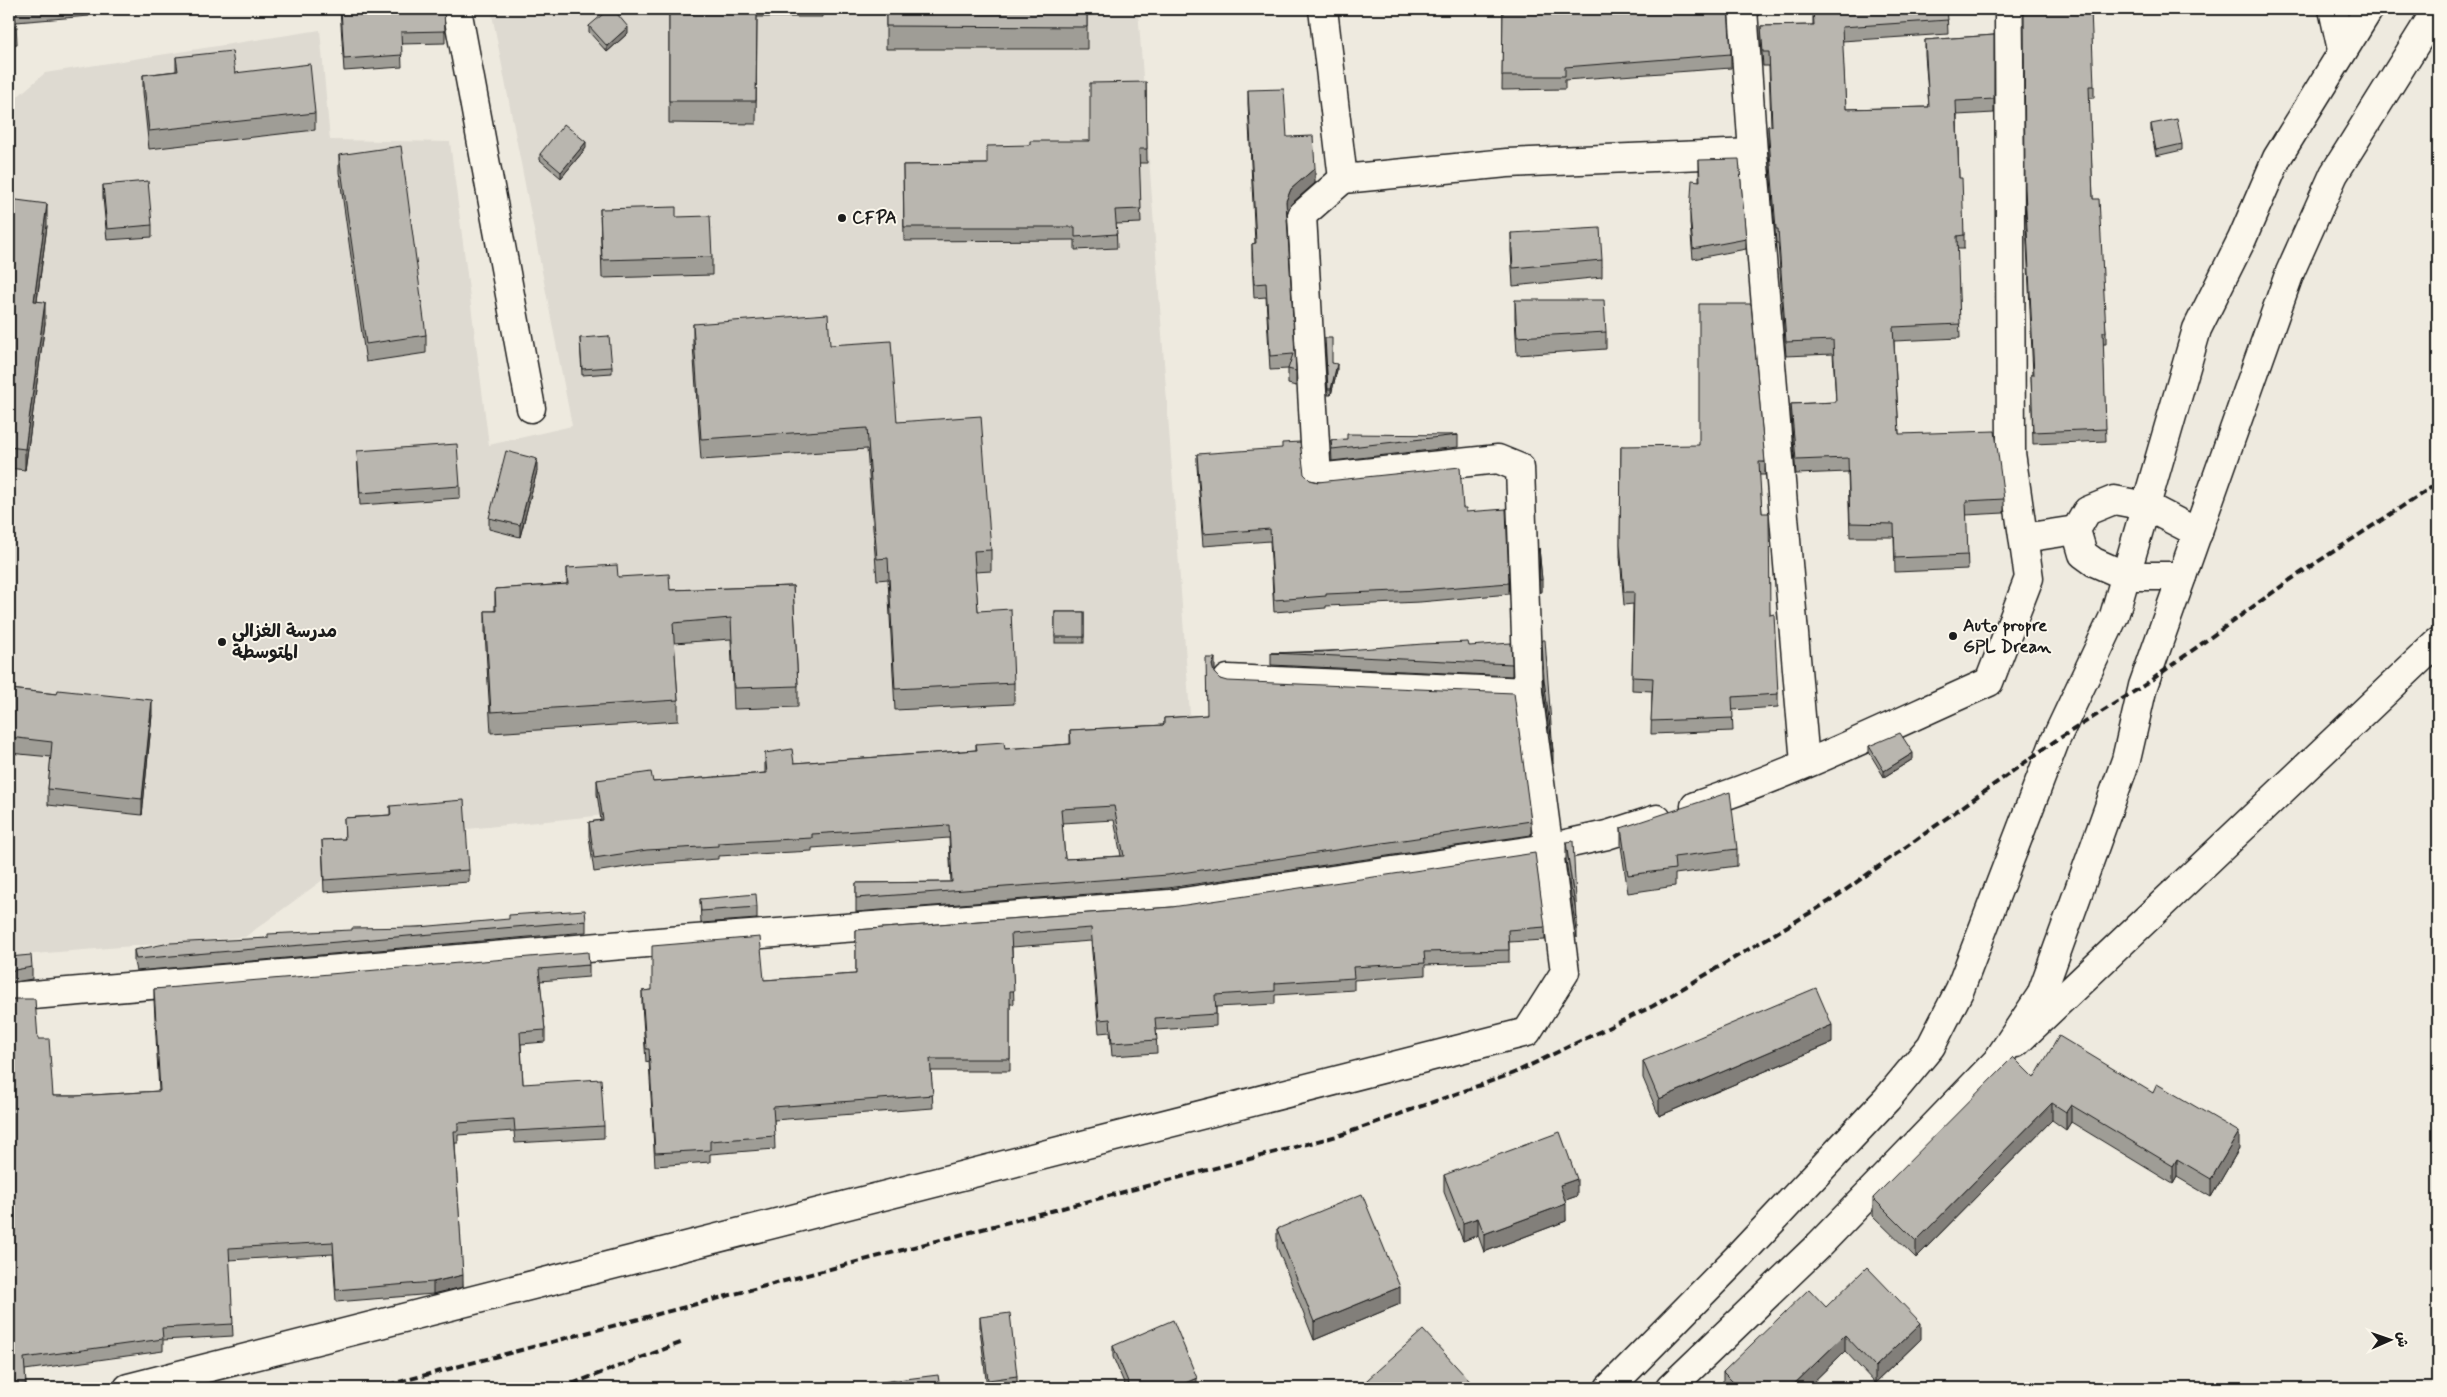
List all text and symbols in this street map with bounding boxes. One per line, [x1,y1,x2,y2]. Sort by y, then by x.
place label: CFPA [852,206,897,230]
marker: CFPA [836,212,848,224]
place label: Auto propre GPL Drean [1963,614,2052,659]
place label: مدرسة الغزالي المتوسطة [232,620,337,665]
marker: Auto propre GPL Drean [1947,630,1959,642]
marker: مدرسة الغزالي المتوسطة [216,636,228,648]
north arrow [2364,1314,2414,1364]
text: ش [2393,1332,2411,1348]

